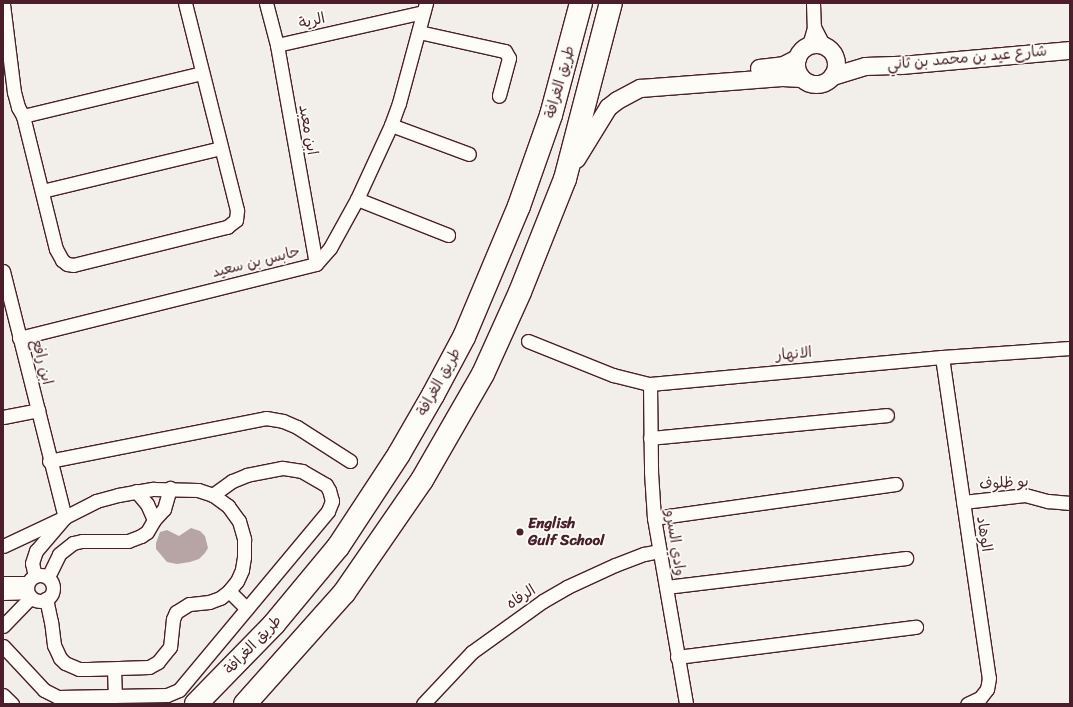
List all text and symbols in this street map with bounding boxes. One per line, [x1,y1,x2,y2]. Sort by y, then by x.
street label: الرية [297,9,327,33]
street label: شارع عيد بن محمد بن ثاني [886,42,1048,74]
street label: طريق الغرافة [541,44,579,120]
street label: ابن معبد [295,103,321,157]
street label: حابس بن سعيد [210,242,302,282]
street label: ابن رافع [28,337,56,387]
street label: الانهار [775,343,813,365]
street label: طريق الغرافة [413,345,465,419]
street label: بو ظلوف [979,473,1029,493]
street label: وادي السرو [661,509,689,577]
place label: English Gulf School [528,514,604,549]
street label: الوهاد [972,515,996,553]
marker: English Gulf School [515,527,525,537]
street label: الرفاه [503,581,539,613]
street label: طريق الغرافة [221,612,285,678]

